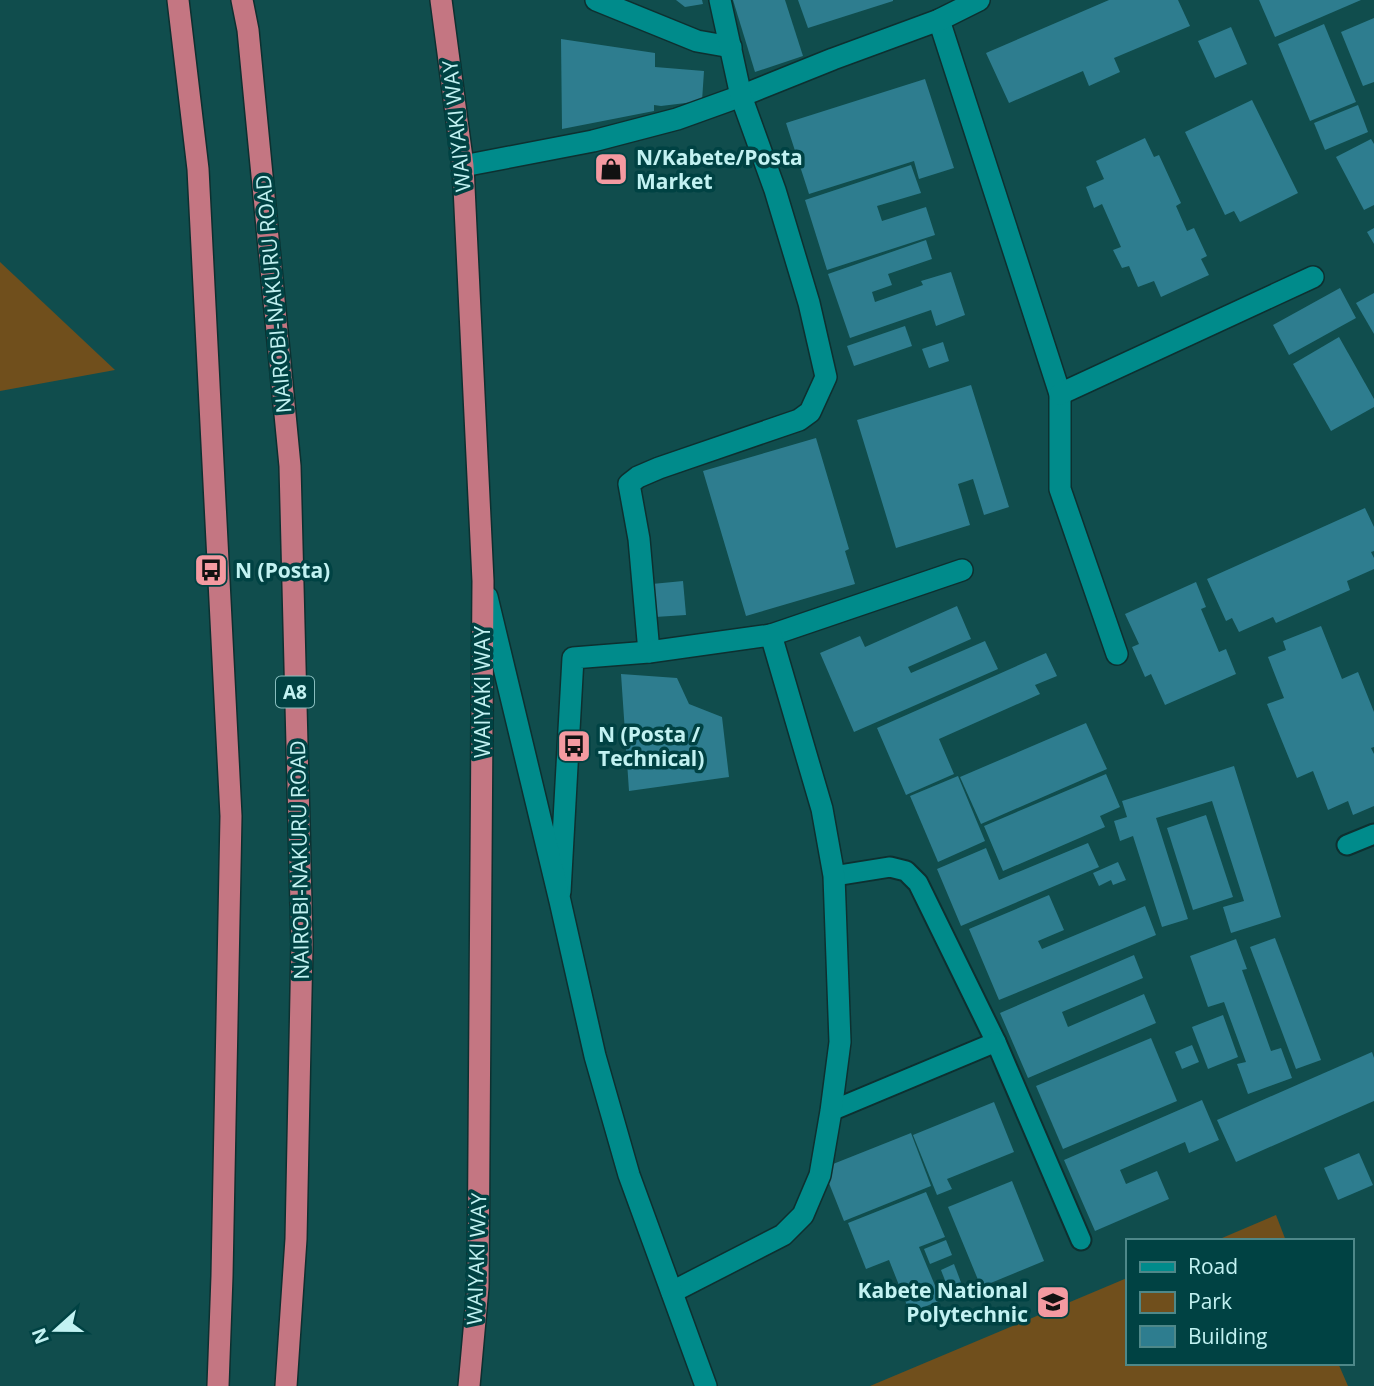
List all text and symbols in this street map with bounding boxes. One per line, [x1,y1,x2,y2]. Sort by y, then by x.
street label: WAIYAKI WAY [435,59,477,193]
place label: N/Kabete/Posta Market [636,143,803,195]
shop icon: N/Kabete/Posta Market [592,150,630,188]
street label: NAIROBI-NAKURU ROAD [249,174,297,414]
bus stop icon: N (Posta) [192,551,230,589]
place label: N (Posta) [235,556,330,584]
street label: WAIYAKI WAY [468,626,496,758]
road number: A8 [276,677,314,708]
place label: N (Posta / Technical) [598,720,704,772]
bus stop icon: N (Posta / Technical) [555,727,593,765]
street label: NAIROBI-NAKURU ROAD [283,740,315,980]
street label: WAIYAKI WAY [460,1192,492,1326]
legend [1126,1239,1353,1365]
text: Road [1188,1252,1238,1280]
place label: Kabete National Polytechnic [858,1276,1028,1328]
school or university icon: Kabete National Polytechnic [1034,1283,1072,1321]
text: Park [1188,1287,1232,1315]
north arrow [21,1295,91,1365]
text: Building [1188,1322,1267,1350]
text: N [25,1324,55,1348]

